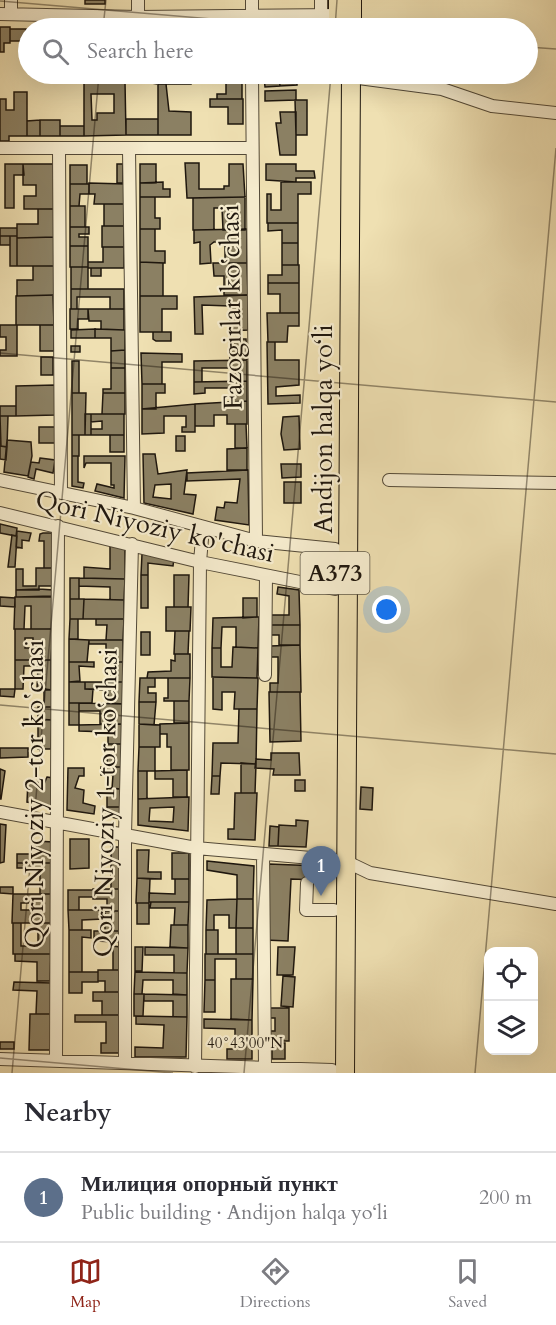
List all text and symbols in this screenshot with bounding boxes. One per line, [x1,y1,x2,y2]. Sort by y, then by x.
search box [18,18,538,84]
icon: search [39,35,72,68]
text: Search here [87,36,194,66]
street label: Fazogirlar koʻchasi [212,204,251,410]
street label: Andijon halqa yo‘li [306,324,341,534]
street label: Qori Niyoziy ko'chasi [32,482,278,571]
road number: A373 [300,552,370,594]
your location [372,595,401,624]
street label: Qori Niyoziy 2-tor koʻchasi [17,640,52,948]
street label: Qori Niyoziy 1-tor koʻchasi [85,648,126,958]
pin: 1 [302,846,340,896]
map controls [484,947,538,1055]
button: locate [484,947,538,1001]
button: layers [484,1001,538,1055]
text: 40°43'00"N [207,1033,283,1053]
text: Nearby [24,1095,112,1130]
text: Милиция опорный пункт [81,1169,338,1199]
text: 1 [38,1184,49,1211]
text: 200 m [479,1184,532,1211]
text: Public building · Andijon halqa yo‘li [81,1199,388,1226]
tab: Map [69,1255,102,1313]
tab: Directions [240,1255,310,1313]
tab: Saved [448,1255,487,1313]

